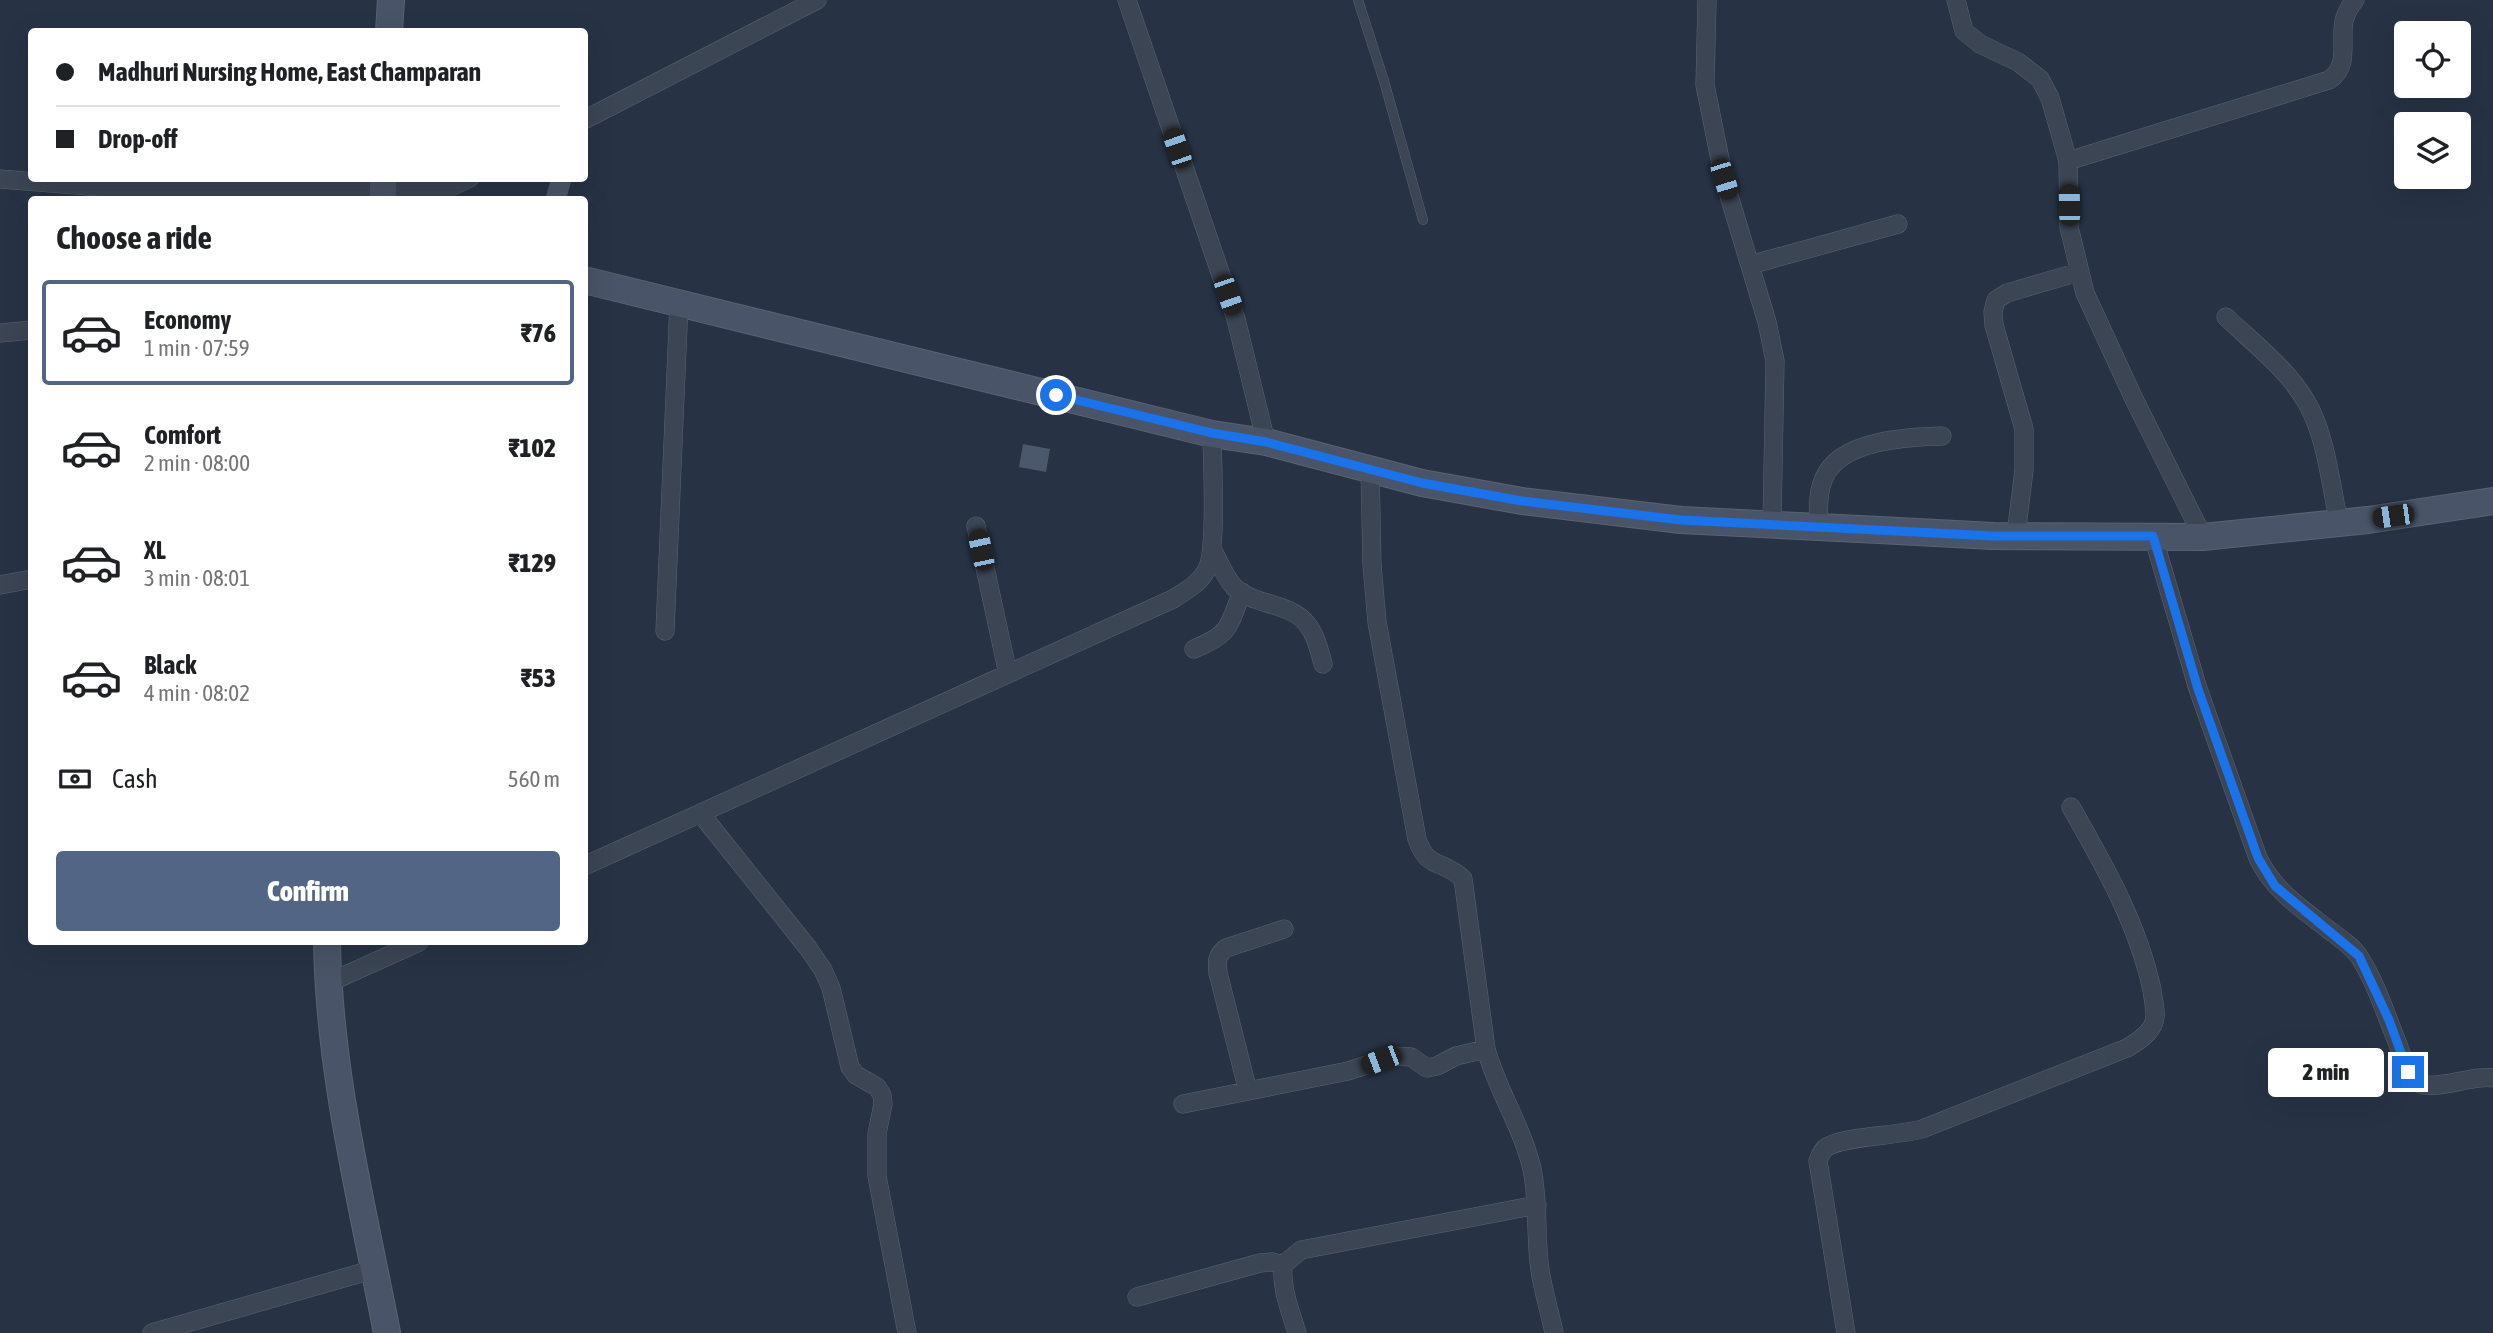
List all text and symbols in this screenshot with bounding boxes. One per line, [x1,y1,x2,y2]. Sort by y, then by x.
map controls [2394,21,2471,189]
button: locate [2394,21,2471,98]
text: Madhuri Nursing Home, East Champaran [98,57,481,87]
button: layers [2394,112,2471,189]
text: Drop-off [98,124,178,154]
car [1161,125,1194,171]
car [1708,156,1741,202]
car [2059,184,2080,226]
text: Choose a ride [56,219,212,256]
car [1212,272,1245,318]
icon: car [60,301,123,364]
text: Economy [144,305,231,335]
text: ₹76 [520,318,556,348]
text: 1 min · 07:59 [144,335,250,361]
route start [1040,379,1072,411]
icon: car [60,416,123,479]
text: Comfort [144,420,221,450]
text: ₹102 [508,433,556,463]
text: 2 min · 08:00 [144,450,250,476]
car [2371,503,2416,529]
car [967,527,996,573]
icon: car [60,531,123,594]
text: XL [144,535,166,565]
text: ₹129 [508,548,556,578]
text: 3 min · 08:01 [144,565,250,591]
icon: car [60,646,123,709]
text: Black [144,650,196,680]
text: ₹53 [520,663,556,693]
text: 4 min · 08:02 [144,680,250,706]
icon: cash [56,760,94,798]
text: Cash [112,764,158,794]
text: 560 m [508,766,560,792]
button: Confirm [56,851,560,931]
car [1358,1043,1405,1077]
callout: 2 min [2268,1048,2384,1096]
route end [2392,1056,2424,1088]
text: 2 min [2303,1059,2349,1085]

